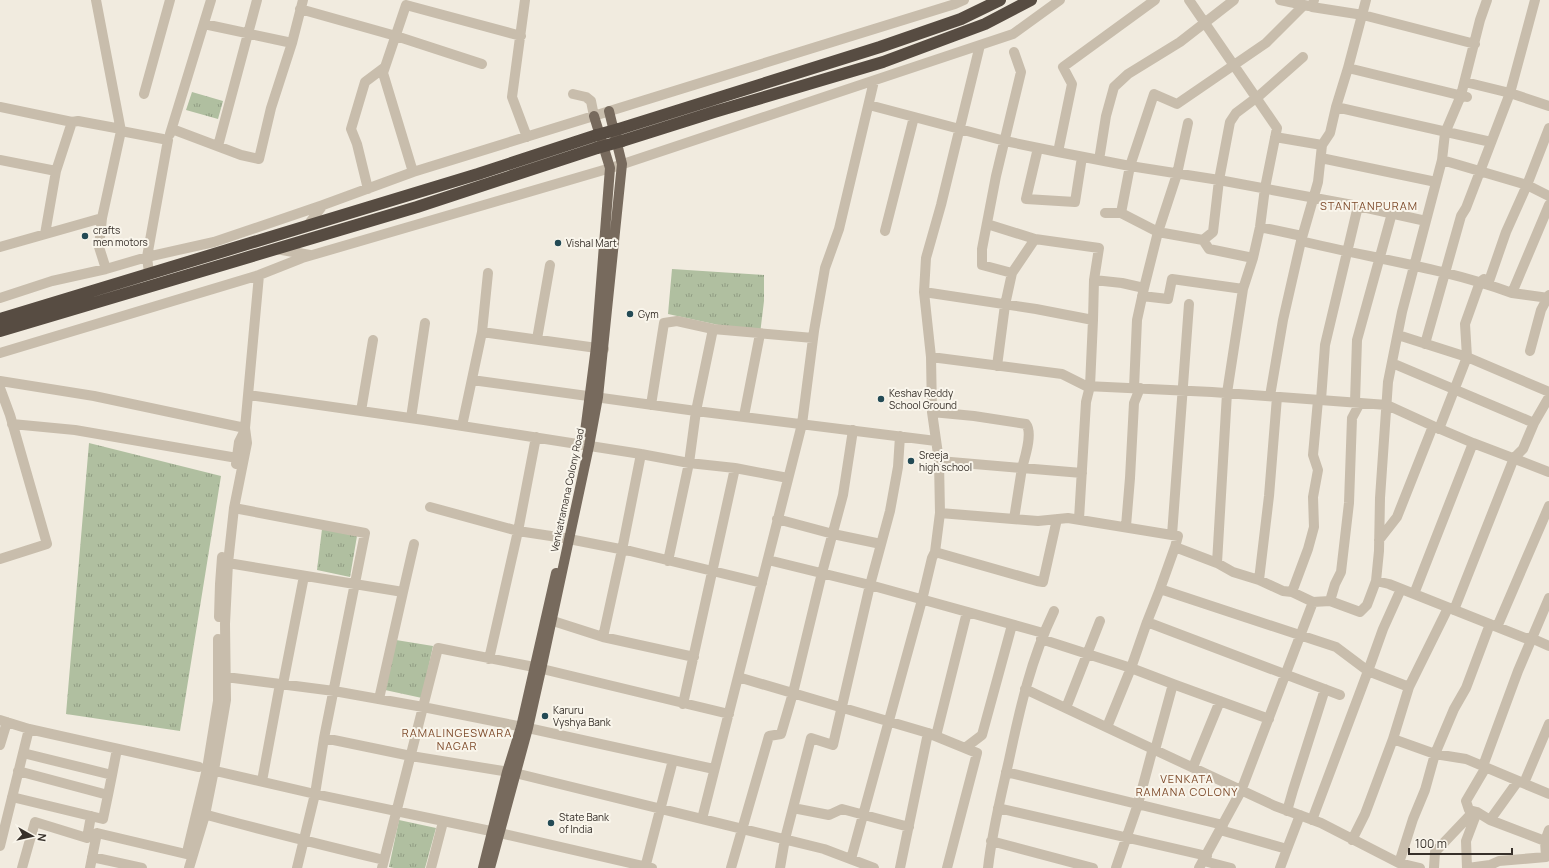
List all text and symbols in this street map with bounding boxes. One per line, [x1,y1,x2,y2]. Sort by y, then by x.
district label: STANTANPURAM [1320,198,1418,213]
place label: crafts men motors [93,223,148,249]
marker: crafts men motors [80,231,90,241]
place label: Vishal Mart [566,236,617,250]
marker: Vishal Mart [553,238,563,248]
place label: Gym [638,307,659,321]
marker: Gym [625,309,635,319]
place label: Keshav Reddy School Ground [889,386,957,412]
marker: Keshav Reddy School Ground [876,394,886,404]
street label: Venkatramana Colony Road [547,427,587,553]
place label: Sreeja high school [919,448,972,474]
marker: Sreeja high school [906,456,916,466]
place label: Karuru Vyshya Bank [553,703,612,729]
marker: Karuru Vyshya Bank [540,711,550,721]
district label: RAMALINGESWARA NAGAR [402,725,512,753]
district label: VENKATA RAMANA COLONY [1136,771,1238,799]
place label: State Bank of India [559,810,610,836]
north arrow [12,816,52,856]
marker: State Bank of India [546,818,556,828]
scale bar [1409,830,1512,856]
text: N [34,833,50,843]
text: 100 m [1415,835,1447,852]

